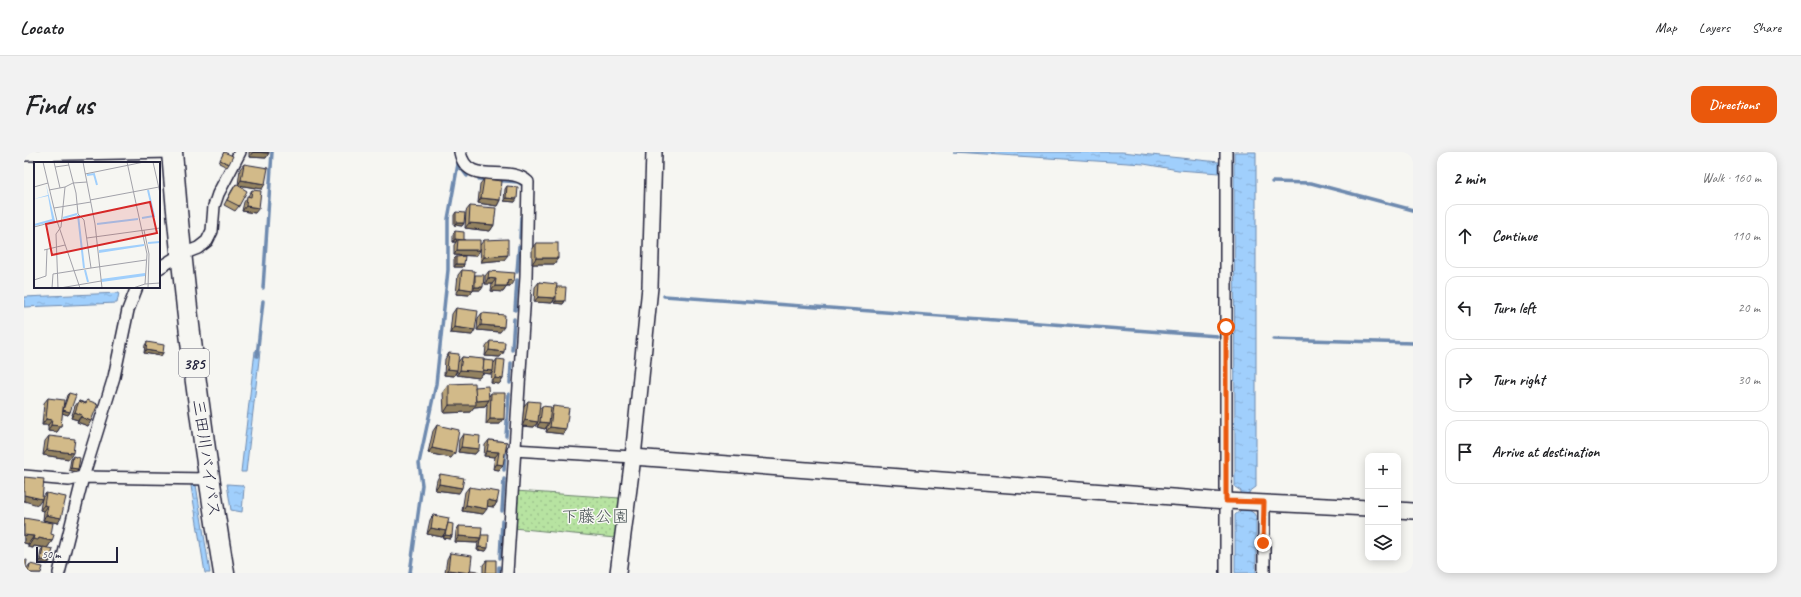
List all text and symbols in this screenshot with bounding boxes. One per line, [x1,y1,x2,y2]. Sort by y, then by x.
text: Locato [20,16,63,40]
text: Map [1655,19,1677,36]
text: Layers [1699,19,1730,36]
text: Share [1752,19,1781,36]
button: Directions [1691,86,1777,123]
text: Find us [24,87,94,122]
inset map [34,162,160,288]
text: 2 min [1453,168,1486,189]
text: Walk · 160 m [1702,170,1761,186]
icon: ahead [1454,225,1476,247]
text: Continue [1492,227,1537,246]
text: 110 m [1732,228,1760,244]
icon: left [1454,297,1476,319]
text: Turn left [1492,299,1535,318]
text: 20 m [1738,300,1760,316]
route start [1217,318,1235,336]
road number: 385 [179,349,209,377]
icon: right [1454,369,1476,391]
text: Turn right [1492,371,1545,390]
text: 30 m [1738,372,1760,388]
street label: 三田川バイパス [188,398,225,518]
icon: arrive [1454,441,1476,463]
text: Arrive at destination [1492,443,1599,462]
map controls [1365,453,1401,561]
button: + [1365,453,1401,489]
button: − [1365,489,1401,525]
park label: 下藤公園 [561,506,629,527]
button: layers [1365,525,1401,561]
route end [1254,534,1272,552]
scale bar [36,545,118,564]
text: 50 m [42,547,61,561]

